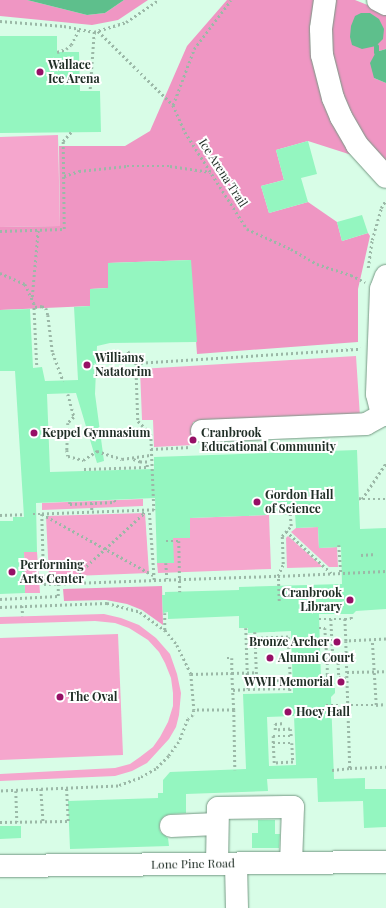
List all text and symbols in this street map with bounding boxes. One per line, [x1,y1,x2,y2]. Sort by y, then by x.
place label: Wallace Ice Arena [48,58,100,86]
marker: Wallace Ice Arena [35,67,45,77]
street label: Ice Arena Trail [195,136,251,210]
place label: Williams Natatorim [95,351,151,379]
marker: Williams Natatorim [82,360,92,370]
place label: Keppel Gymnasium [42,426,150,440]
place label: Cranbrook Educational Community [201,426,336,454]
marker: Keppel Gymnasium [29,428,39,438]
marker: Cranbrook Educational Community [188,435,198,445]
place label: Gordon Hall of Science [265,488,333,516]
marker: Gordon Hall of Science [252,497,262,507]
place label: Performing Arts Center [20,558,84,586]
marker: Performing Arts Center [7,567,17,577]
place label: Cranbrook Library [281,586,342,614]
marker: Cranbrook Library [345,595,355,605]
place label: Bronze Archer [249,635,329,649]
marker: Bronze Archer [332,637,342,647]
place label: Alumni Court [278,651,354,665]
marker: Alumni Court [265,653,275,663]
place label: WWII Memorial [244,675,333,689]
marker: WWII Memorial [336,677,346,687]
place label: The Oval [68,690,117,704]
marker: The Oval [55,692,65,702]
place label: Hoey Hall [296,705,350,719]
marker: Hoey Hall [283,707,293,717]
street label: Lone Pine Road [151,856,235,872]

